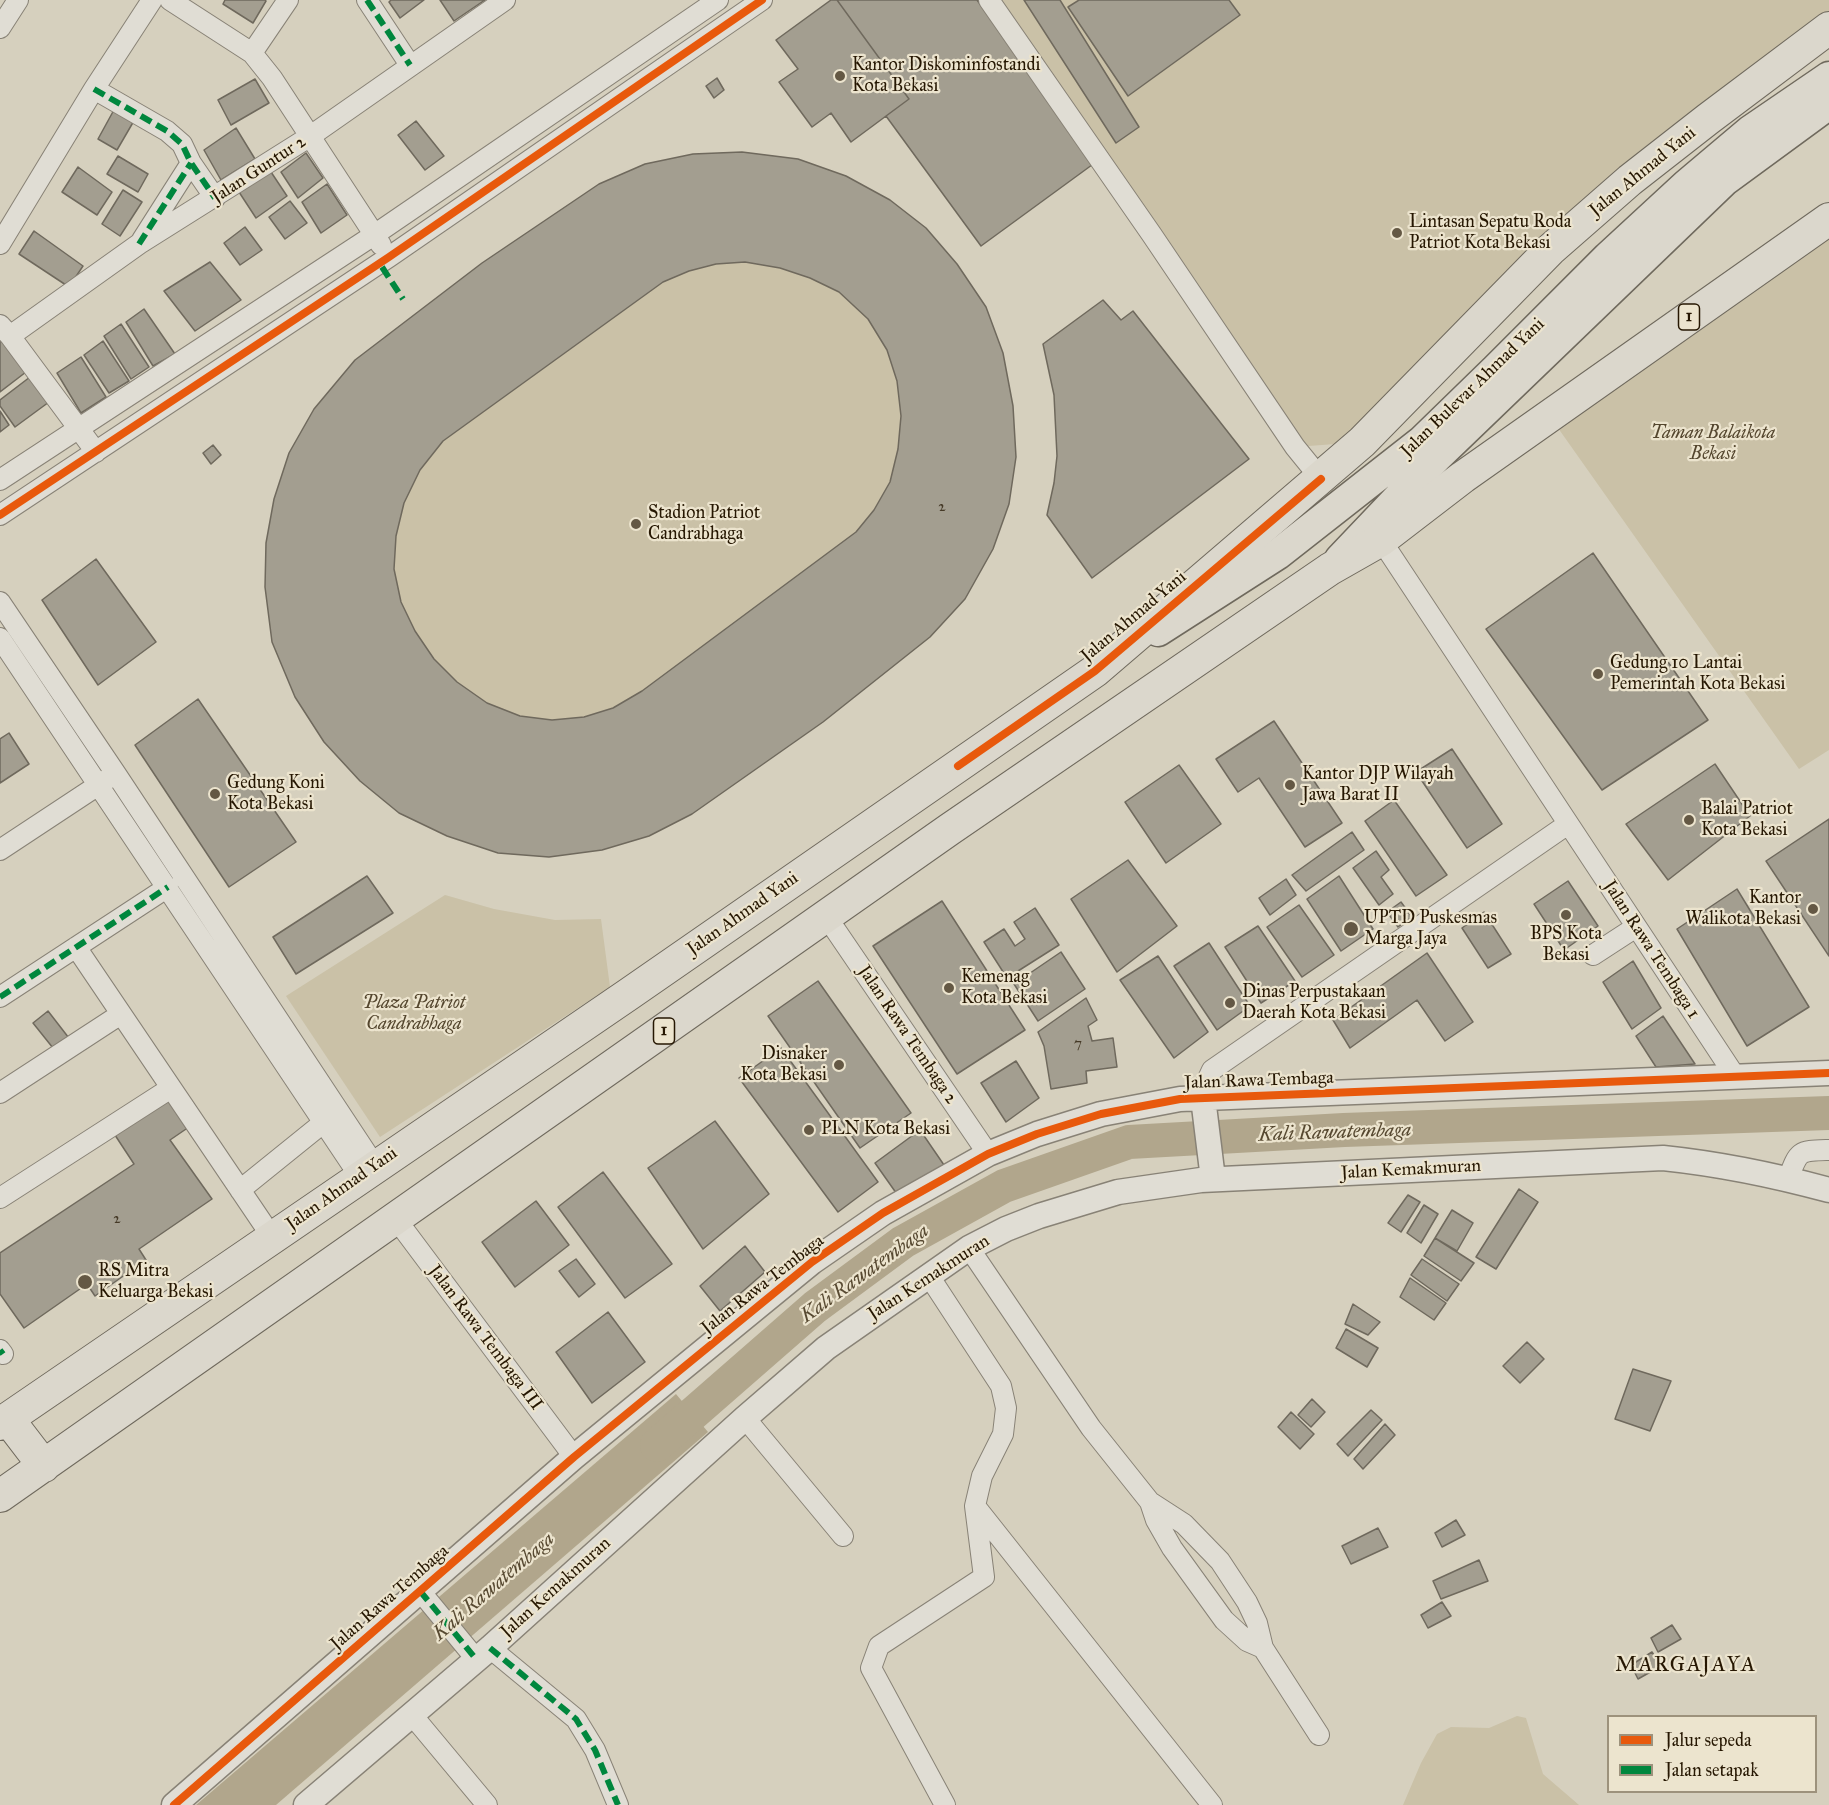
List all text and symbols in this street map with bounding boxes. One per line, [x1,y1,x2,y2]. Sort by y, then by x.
place label: Kantor Diskominfostandi Kota Bekasi [852,55,1040,98]
marker: Kantor Diskominfostandi Kota Bekasi [833,69,847,83]
street label: Jalan Ahmad Yani [1585,122,1701,222]
street label: Jalan Guntur 2 [208,131,310,209]
place label: Lintasan Sepatu Roda Patriot Kota Bekasi [1409,212,1571,254]
marker: Lintasan Sepatu Roda Patriot Kota Bekasi [1390,226,1404,240]
road number: 1 [1678,304,1700,330]
street label: Jalan Bulevar Ahmad Yani [1397,314,1549,462]
park label: Taman Balaikota Bekasi [1651,423,1775,466]
house number: 2 [938,498,946,516]
place label: Stadion Patriot Candrabhaga [648,503,760,546]
marker: Stadion Patriot Candrabhaga [629,517,643,531]
street label: Jalan Ahmad Yani [1077,567,1191,667]
place label: Gedung 10 Lantai Pemerintah Kota Bekasi [1610,653,1786,696]
marker: Gedung 10 Lantai Pemerintah Kota Bekasi [1591,667,1605,681]
place label: Kantor DJP Wilayah Jawa Barat II [1302,764,1454,806]
place label: Gedung Koni Kota Bekasi [227,773,325,816]
marker: Kantor DJP Wilayah Jawa Barat II [1283,778,1297,792]
marker: Gedung Koni Kota Bekasi [208,787,222,801]
place label: Balai Patriot Kota Bekasi [1701,799,1793,842]
marker: Balai Patriot Kota Bekasi [1682,813,1696,827]
street label: Jalan Ahmad Yani [683,868,803,960]
street label: Jalan Rawa Tembaga 1 [1598,877,1704,1023]
place label: Kantor Walikota Bekasi [1685,888,1801,930]
marker: Kantor Walikota Bekasi [1806,902,1820,916]
place label: UPTD Puskesmas Marga Jaya [1364,908,1497,950]
marker: BPS Kota Bekasi [1559,908,1573,922]
marker: UPTD Puskesmas Marga Jaya [1342,920,1360,938]
place label: BPS Kota Bekasi [1530,924,1602,966]
street label: Jalan Rawa Tembaga 2 [853,962,961,1108]
place label: Kemenag Kota Bekasi [961,967,1047,1010]
marker: Kemenag Kota Bekasi [942,981,956,995]
place label: Dinas Perpustakaan Daerah Kota Bekasi [1242,982,1386,1024]
park label: Plaza Patriot Candrabhaga [363,993,465,1036]
marker: Dinas Perpustakaan Daerah Kota Bekasi [1223,996,1237,1010]
road number: 1 [654,1018,674,1044]
house number: 7 [1074,1035,1082,1053]
place label: Disnaker Kota Bekasi [741,1044,827,1086]
marker: Disnaker Kota Bekasi [832,1058,846,1072]
street label: Jalan Rawa Tembaga [1184,1068,1334,1094]
water label: Kali Rawatembaga [1258,1118,1412,1148]
place label: PLN Kota Bekasi [821,1119,950,1141]
marker: PLN Kota Bekasi [802,1123,816,1137]
street label: Jalan Ahmad Yani [282,1143,402,1235]
street label: Jalan Kemakmuran [1340,1156,1482,1184]
house number: 2 [113,1210,121,1228]
water label: Kali Rawatembaga [796,1219,934,1329]
street label: Jalan Rawa Tembaga [697,1230,829,1340]
street label: Jalan Kemakmuran [864,1231,994,1325]
place label: RS Mitra Keluarga Bekasi [98,1261,213,1304]
street label: Jalan Rawa Tembaga III [423,1261,547,1415]
marker: RS Mitra Keluarga Bekasi [76,1273,94,1291]
water label: Kali Rawatembaga [428,1528,560,1646]
street label: Jalan Kemakmuran [497,1533,615,1643]
street label: Jalan Rawa Tembaga [326,1541,454,1655]
district label: MARGAJAYA [1615,1653,1757,1679]
legend [1607,1715,1817,1793]
text: Jalur sepeda [1665,1729,1752,1751]
text: Jalan setapak [1665,1759,1759,1781]

